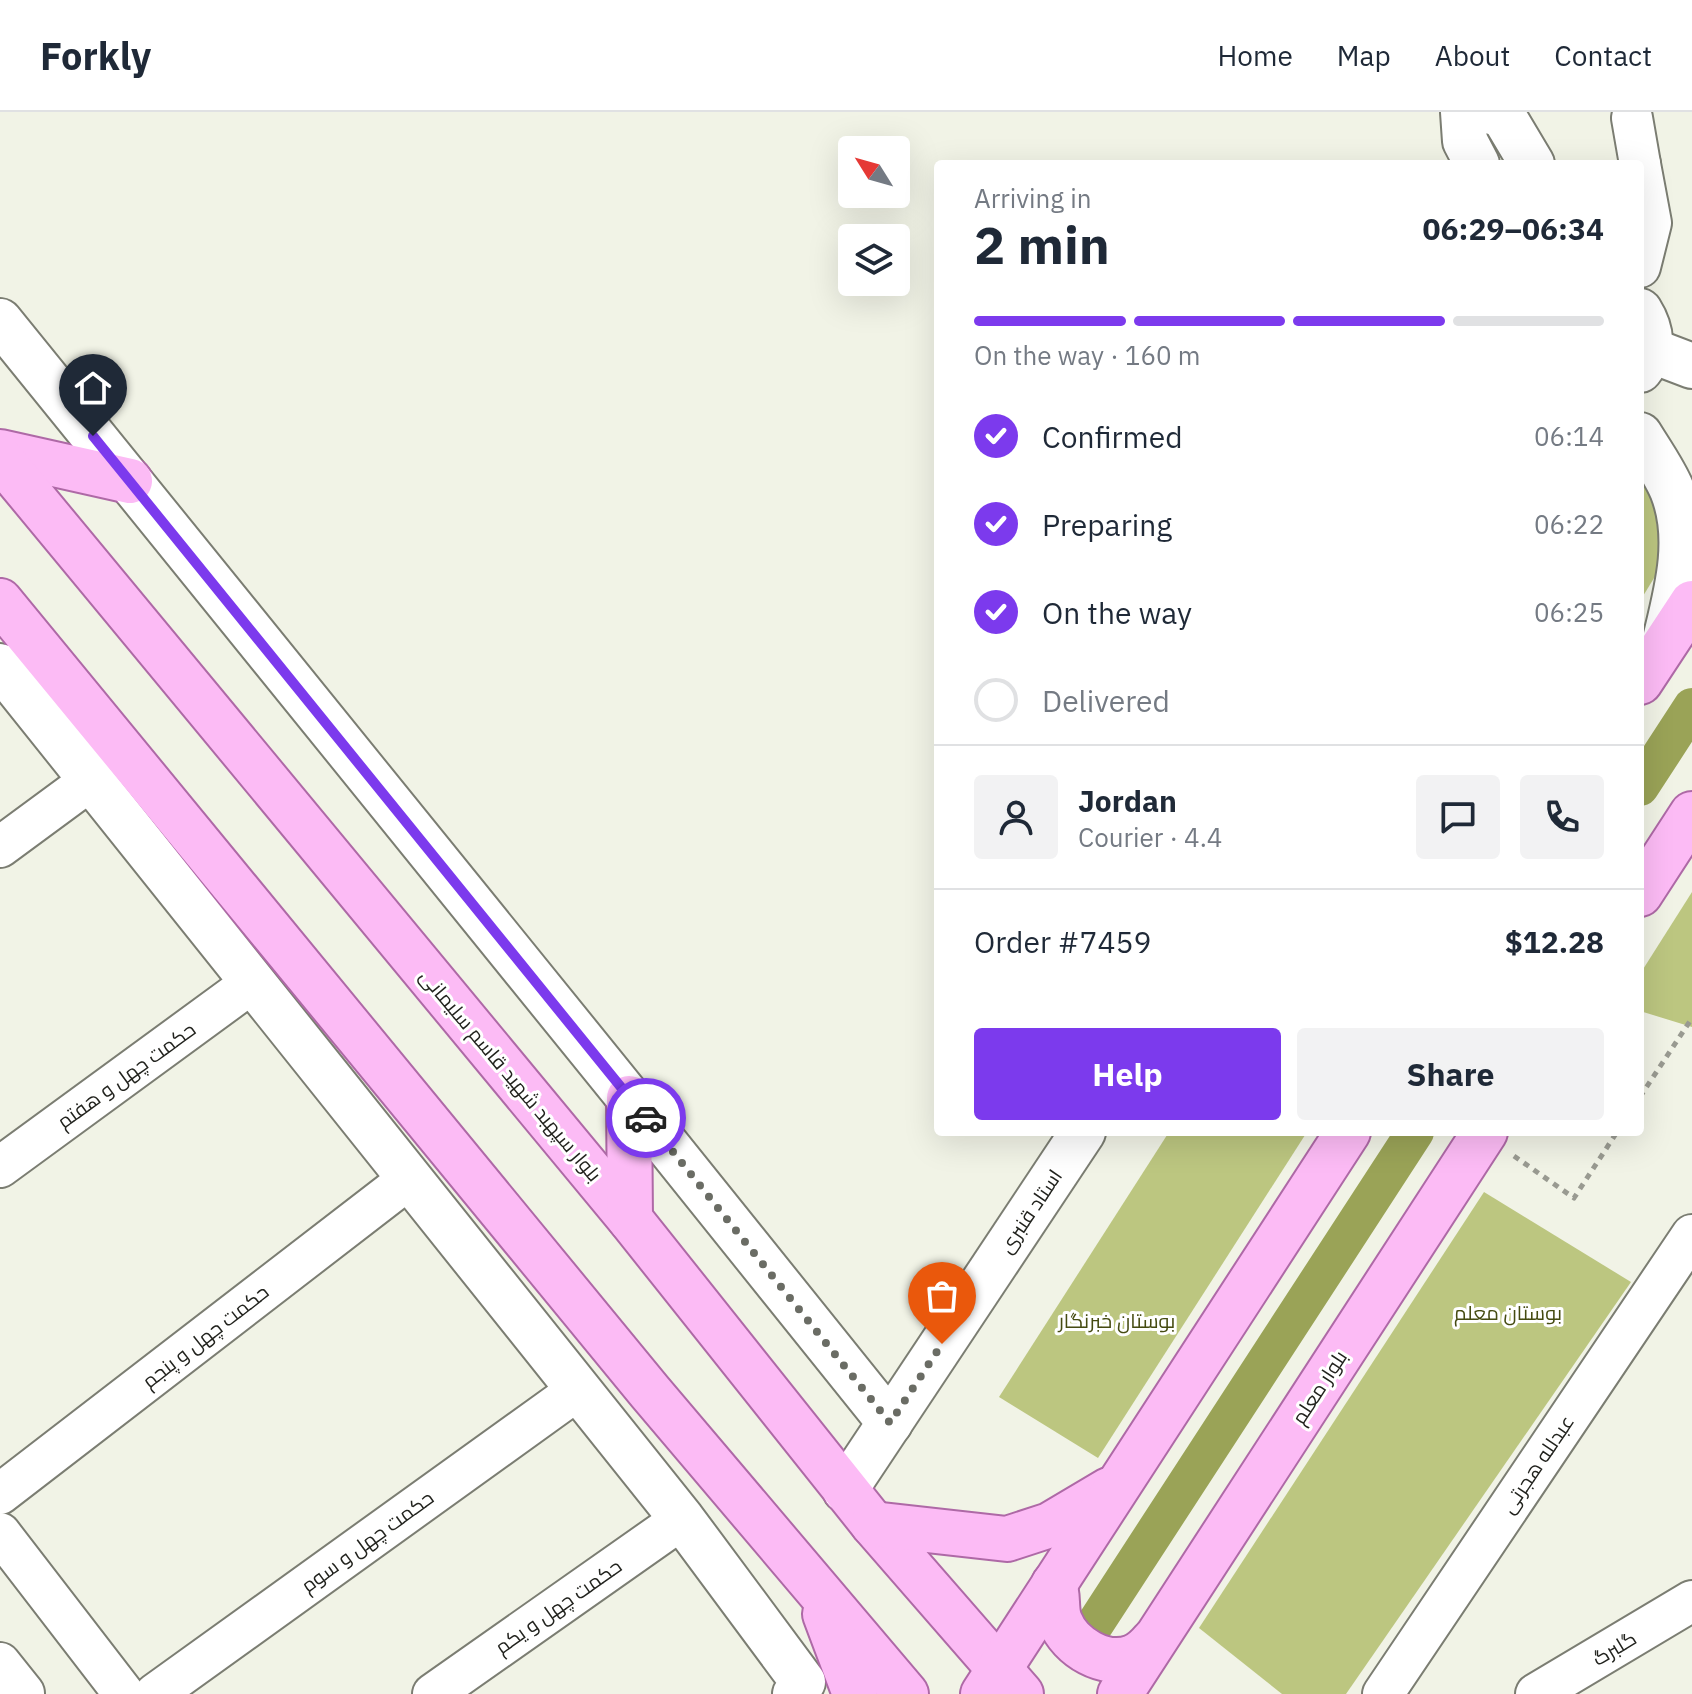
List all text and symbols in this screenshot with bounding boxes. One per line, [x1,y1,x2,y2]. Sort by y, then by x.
text: Forkly [40,31,151,80]
text: Home [1217,37,1293,74]
text: Map [1337,37,1391,74]
text: About [1435,37,1510,74]
text: Contact [1554,37,1652,74]
north arrow [838,136,910,208]
map controls [838,136,910,296]
text: Arriving in [974,181,1091,215]
text: 06:29–06:34 [1423,209,1604,248]
text: 2 min [974,211,1110,278]
button: layers [838,224,910,296]
text: On the way · 160 m [974,338,1200,372]
pin [59,354,127,436]
icon: home [71,366,115,410]
icon: check [974,414,1018,458]
text: Confirmed [1042,417,1183,456]
text: 06:14 [1534,419,1604,453]
icon: check [974,502,1018,546]
text: Preparing [1042,505,1172,544]
text: 06:22 [1534,507,1604,541]
icon: check [974,590,1018,634]
text: On the way [1042,593,1192,632]
text: 06:25 [1534,595,1604,629]
text: Delivered [1042,681,1170,720]
button: person [974,775,1058,859]
button: chat [1416,775,1500,859]
button: phone [1520,775,1604,859]
text: Jordan [1078,781,1177,820]
text: Courier · 4.4 [1078,820,1222,854]
text: Order #7459 [974,922,1151,961]
text: $12.28 [1505,922,1604,961]
street label: بلوار سپهبد شهید قاسم سلیمانی [413,963,608,1188]
street label: حکمت چهل و هفتم [51,1016,201,1135]
button: Help [974,1028,1281,1120]
button: Share [1297,1028,1604,1120]
courier [606,1078,686,1158]
icon: car [624,1096,668,1140]
street label: استاد قنبری [992,1164,1068,1258]
pin [908,1262,976,1344]
icon: bag [920,1274,964,1318]
street label: حکمت چهل و پنجم [136,1278,275,1395]
park label: بوستان معلم [1454,1299,1562,1327]
park label: بوستان خبرنگار [1058,1307,1175,1334]
street label: بلوار معلم [1285,1345,1354,1430]
street label: عبدلله هجرتی [1494,1409,1580,1519]
street label: حکمت چهل و سوم [295,1484,439,1599]
street label: حکمت چهل و یکم [489,1552,627,1661]
street label: گلبرگ [1587,1624,1641,1672]

